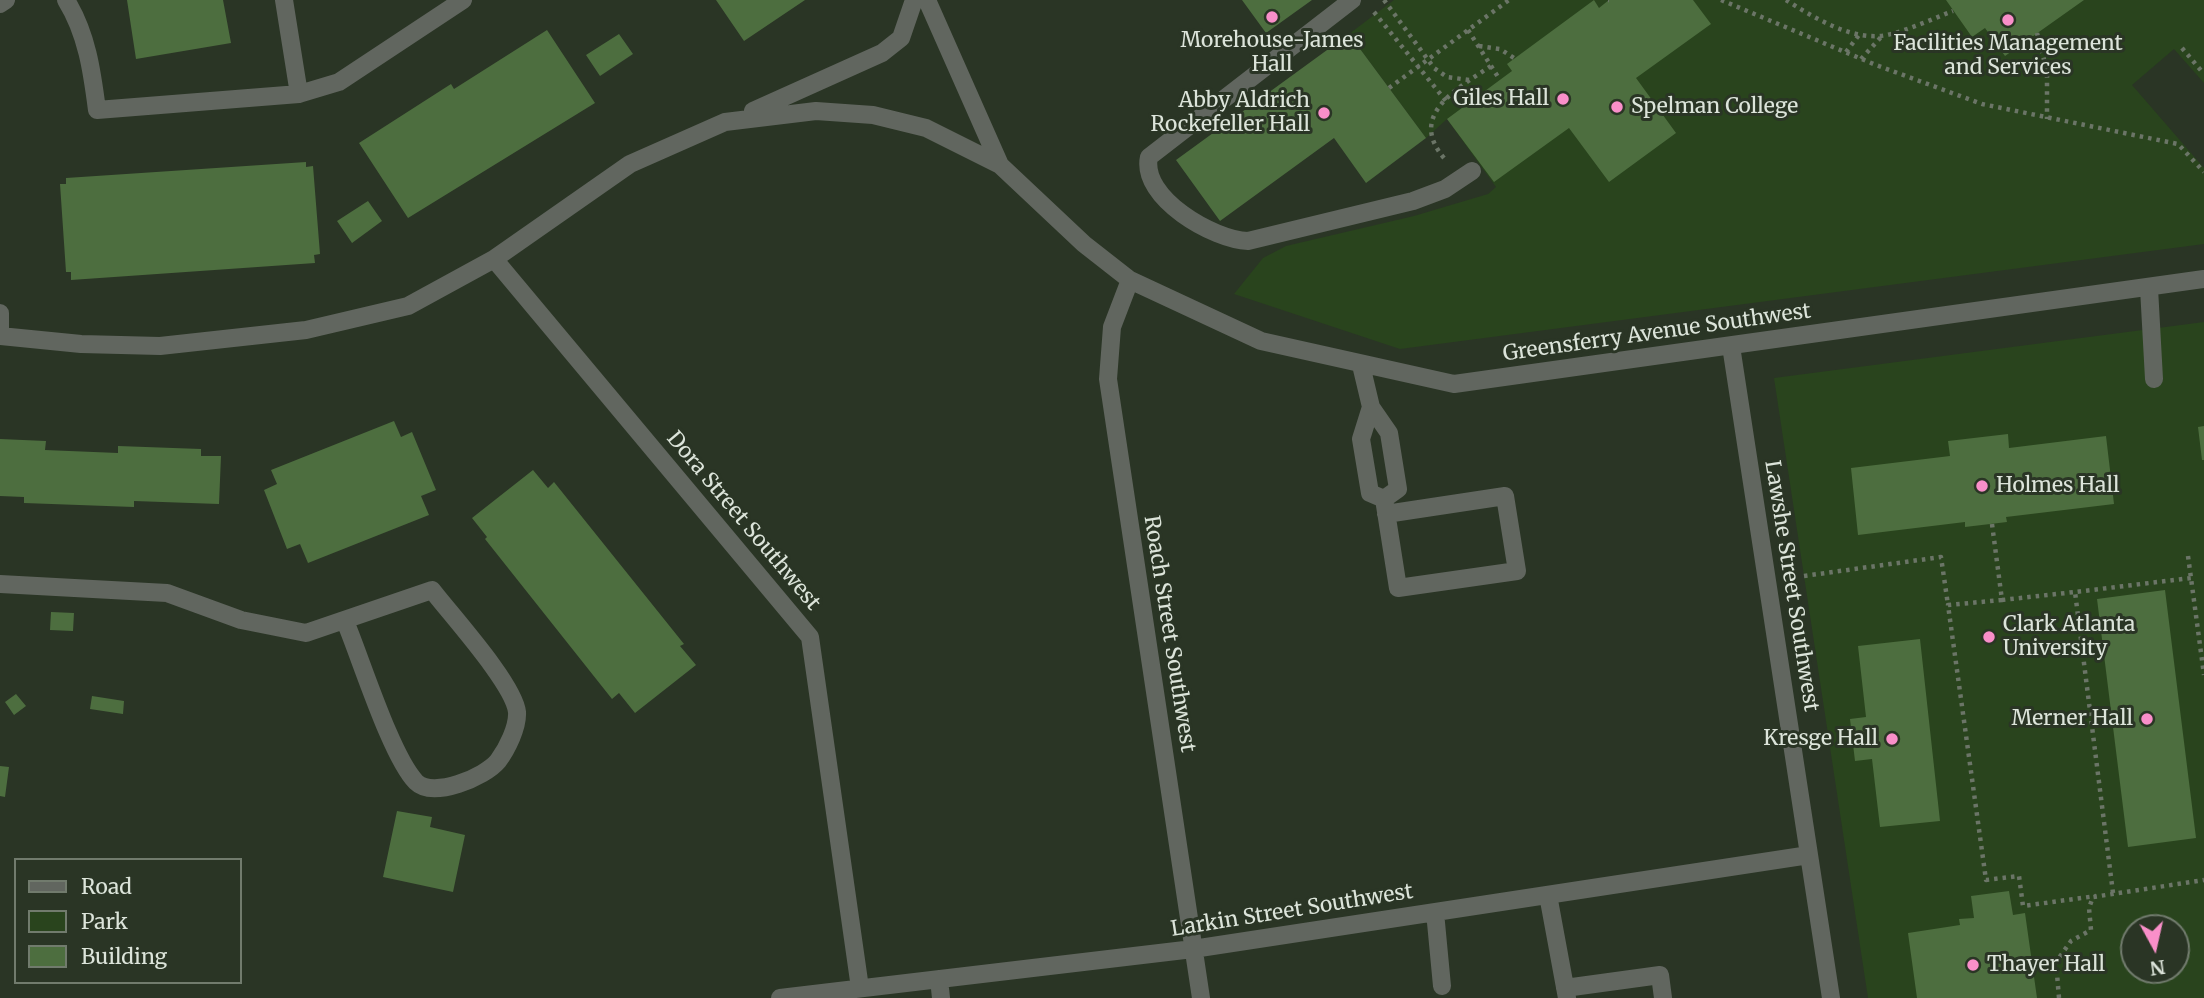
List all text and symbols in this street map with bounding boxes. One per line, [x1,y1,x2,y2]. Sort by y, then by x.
marker: Morehouse-James Hall [1264,9,1280,25]
marker: Facilities Management and Services [2000,12,2016,28]
place label: Morehouse-James Hall [1180,28,1364,78]
place label: Facilities Management and Services [1893,31,2123,81]
place label: Giles Hall [1453,86,1549,112]
place label: Abby Aldrich Rockefeller Hall [1150,88,1310,138]
marker: Giles Hall [1555,91,1571,107]
place label: Spelman College [1631,94,1798,120]
marker: Spelman College [1609,99,1625,115]
marker: Abby Aldrich Rockefeller Hall [1316,105,1332,121]
street label: Greensferry Avenue Southwest [1501,299,1813,367]
street label: Dora Street Southwest [661,426,825,616]
street label: Lawshe Street Southwest [1759,458,1823,714]
place label: Holmes Hall [1996,473,2119,499]
marker: Holmes Hall [1974,478,1990,494]
street label: Roach Street Southwest [1138,514,1200,754]
place label: Clark Atlanta University [2003,612,2135,662]
marker: Clark Atlanta University [1981,629,1997,645]
place label: Merner Hall [2012,706,2133,732]
marker: Merner Hall [2139,711,2155,727]
place label: Kresge Hall [1763,726,1878,752]
marker: Kresge Hall [1884,731,1900,747]
legend [14,858,242,984]
text: Road [81,873,132,900]
street label: Larkin Street Southwest [1169,879,1415,943]
text: Park [81,908,128,935]
north arrow [2120,914,2190,984]
text: Building [81,943,167,970]
place label: Thayer Hall [1987,952,2105,978]
text: N [2149,955,2167,981]
marker: Thayer Hall [1965,957,1981,973]

